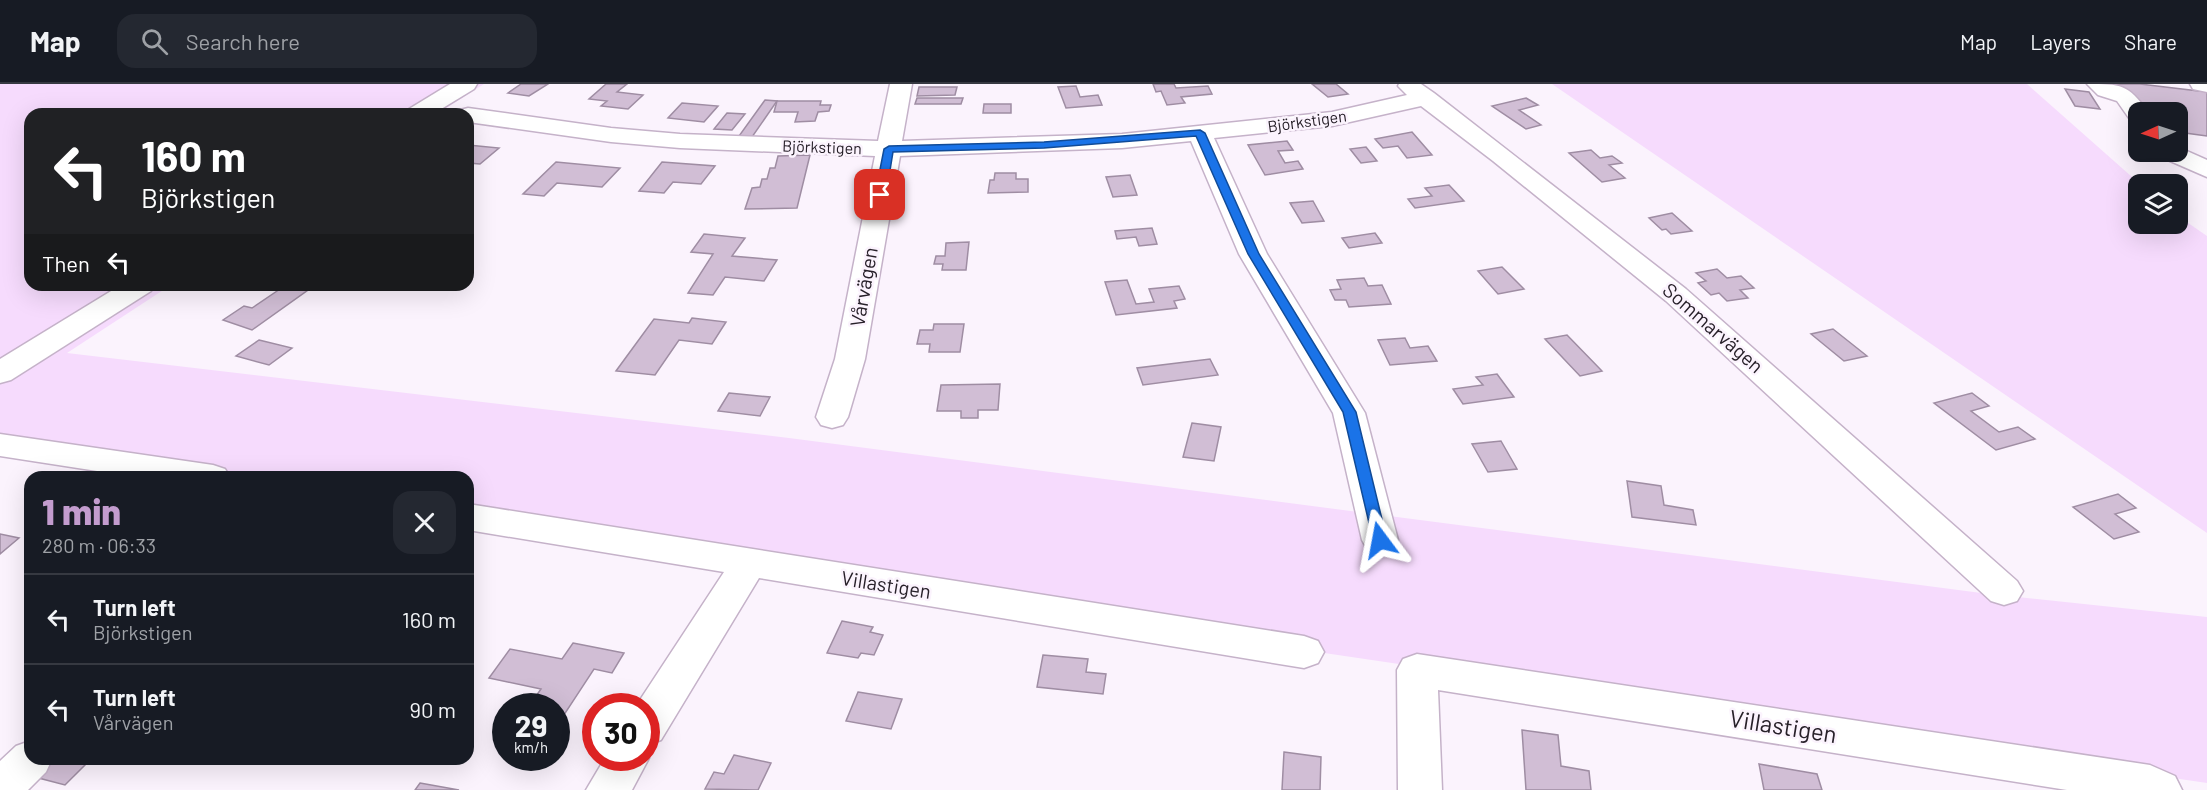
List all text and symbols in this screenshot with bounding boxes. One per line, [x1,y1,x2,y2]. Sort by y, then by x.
search box [117,14,537,68]
text: Map [30,24,81,58]
icon: search [138,25,171,58]
text: Search here [186,28,300,54]
text: Map [1960,29,1997,54]
text: Layers [2030,29,2091,54]
text: Share [2124,29,2177,54]
north arrow [2128,102,2188,162]
map controls [2128,102,2188,234]
street label: Björkstigen [1266,106,1348,135]
text: 160 m [141,130,246,180]
icon: left [42,132,120,210]
street label: Björkstigen [782,136,862,157]
pin [854,169,905,220]
button: layers [2128,174,2188,234]
icon: arrive [863,178,896,211]
text: Björkstigen [141,181,275,213]
street label: Vårvägen [844,245,882,329]
icon: left [102,246,135,279]
text: Then [42,250,90,276]
street label: Sommarvägen [1658,277,1769,377]
text: 1 min [42,489,121,532]
button: close [393,491,456,554]
position arrow [1348,508,1412,572]
text: 280 m · 06:33 [42,533,156,557]
street label: Villastigen [840,565,933,603]
text: Turn left [93,594,176,620]
icon: left [42,603,75,636]
text: 160 m [402,606,456,632]
text: Björkstigen [93,620,193,644]
text: Turn left [93,684,176,710]
icon: left [42,693,75,726]
speed limit sign: 30 [582,693,660,771]
text: 90 m [410,696,456,722]
street label: Villastigen [1727,703,1839,748]
text: 29 [515,707,547,743]
text: Vårvägen [93,710,173,734]
text: km/h [514,738,548,756]

